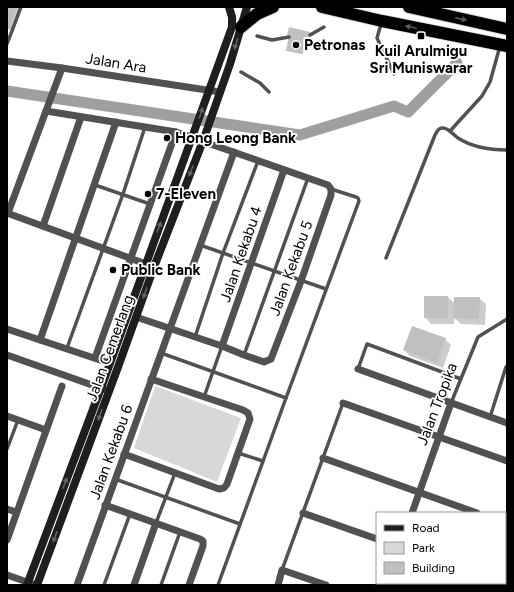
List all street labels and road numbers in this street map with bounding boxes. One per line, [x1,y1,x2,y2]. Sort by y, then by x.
street label: Jalan Ara [84,49,148,77]
street label: Jalan Kekabu 4 [216,204,266,304]
street label: Jalan Kekabu 5 [265,218,317,318]
street label: Jalan Cemerlang [82,293,138,403]
street label: Jalan Tropika [413,360,461,448]
street label: Jalan Kekabu 6 [85,402,137,502]

